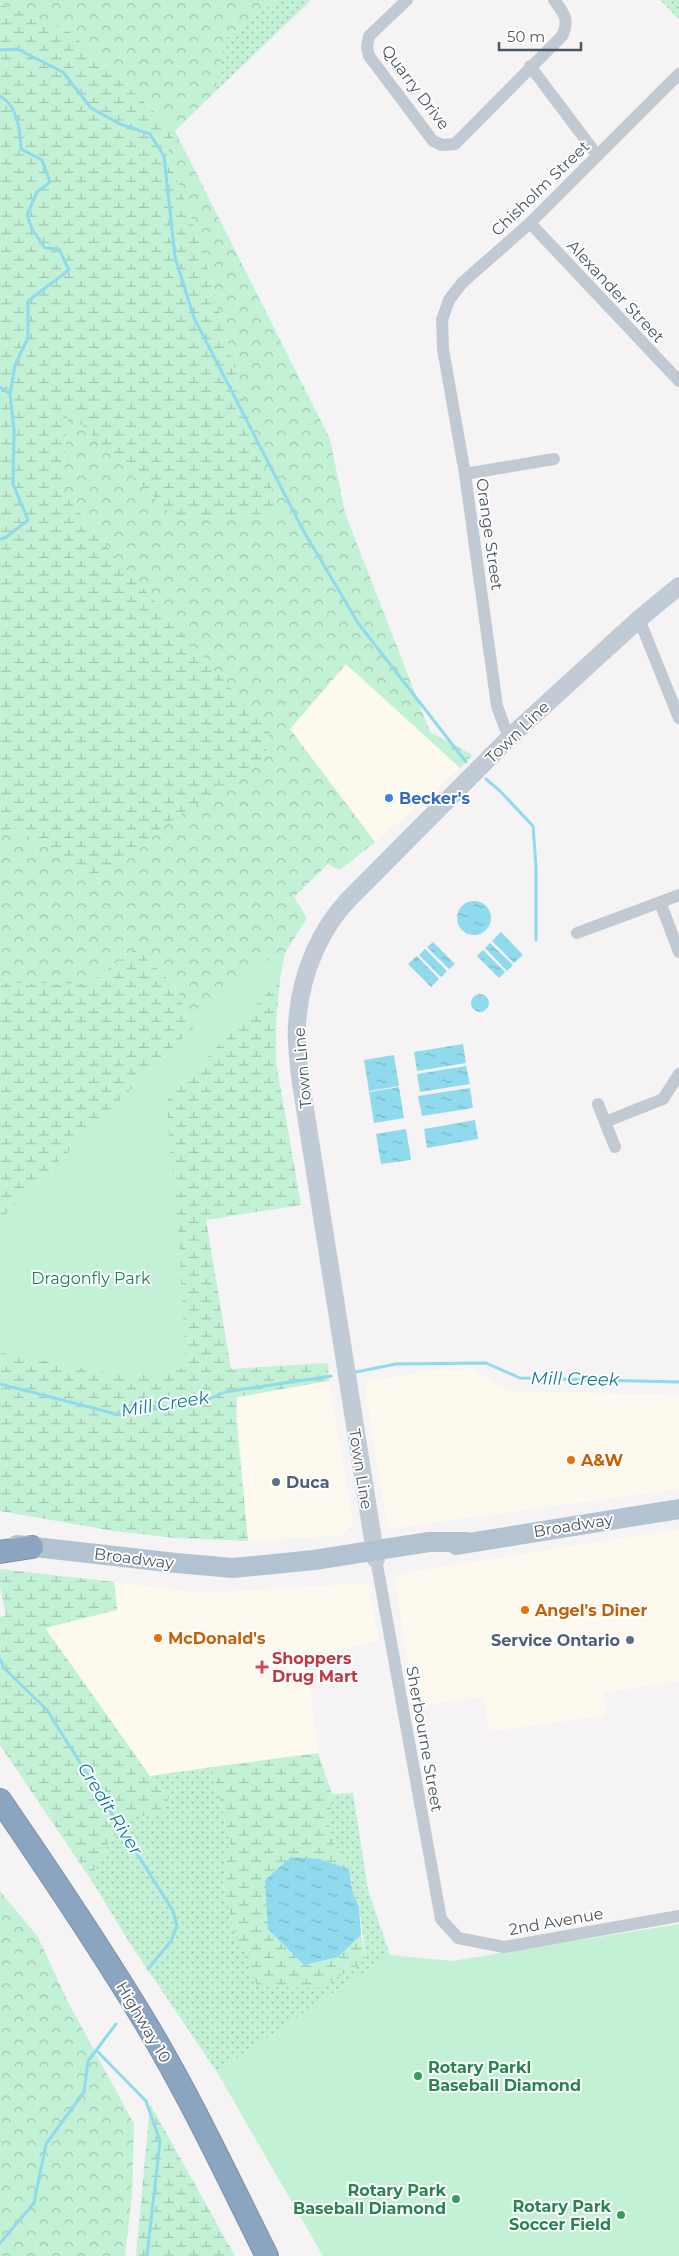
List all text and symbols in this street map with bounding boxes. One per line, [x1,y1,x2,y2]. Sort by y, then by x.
scale bar [499,20,582,52]
text: 50 m [507,27,545,46]
street label: Quarry Drive [378,41,454,133]
street label: Chisholm Street [487,136,594,240]
street label: Alexander Street [563,236,668,347]
street label: Orange Street [472,477,507,592]
street label: Town Line [481,697,553,767]
place label: Becker's [399,789,471,808]
marker: Becker's [383,792,395,804]
street label: Town Line [289,1027,316,1109]
park label: Dragonfly Park [31,1269,151,1288]
water label: Mill Creek [530,1367,621,1391]
water label: Mill Creek [119,1386,212,1422]
street label: Town Line [345,1427,376,1511]
place label: A&W [580,1451,624,1470]
marker: A&W [565,1454,577,1466]
place label: Duca [286,1473,330,1492]
marker: Duca [270,1476,282,1488]
street label: Broadway [532,1510,614,1541]
street label: Broadway [93,1544,175,1573]
place label: Angel's Diner [534,1601,647,1620]
marker: Angel's Diner [519,1604,531,1616]
place label: McDonald's [168,1629,266,1648]
place label: Service Ontario [491,1631,620,1650]
marker: McDonald's [152,1632,164,1644]
marker: Service Ontario [624,1634,636,1646]
place label: Shoppers Drug Mart [272,1649,358,1686]
marker: Shoppers Drug Mart [256,1661,268,1673]
street label: Sherbourne Street [402,1665,447,1814]
water label: Credit River [73,1759,148,1860]
street label: 2nd Avenue [507,1904,605,1939]
street label: Highway 10 [112,1978,175,2066]
place label: Rotary Parkl Baseball Diamond [428,2058,581,2095]
marker: Rotary Parkl Baseball Diamond [412,2070,424,2082]
place label: Rotary Park Baseball Diamond [293,2181,447,2218]
marker: Rotary Park Baseball Diamond [450,2193,462,2205]
place label: Rotary Park Soccer Field [509,2197,612,2234]
marker: Rotary Park Soccer Field [615,2209,627,2221]

